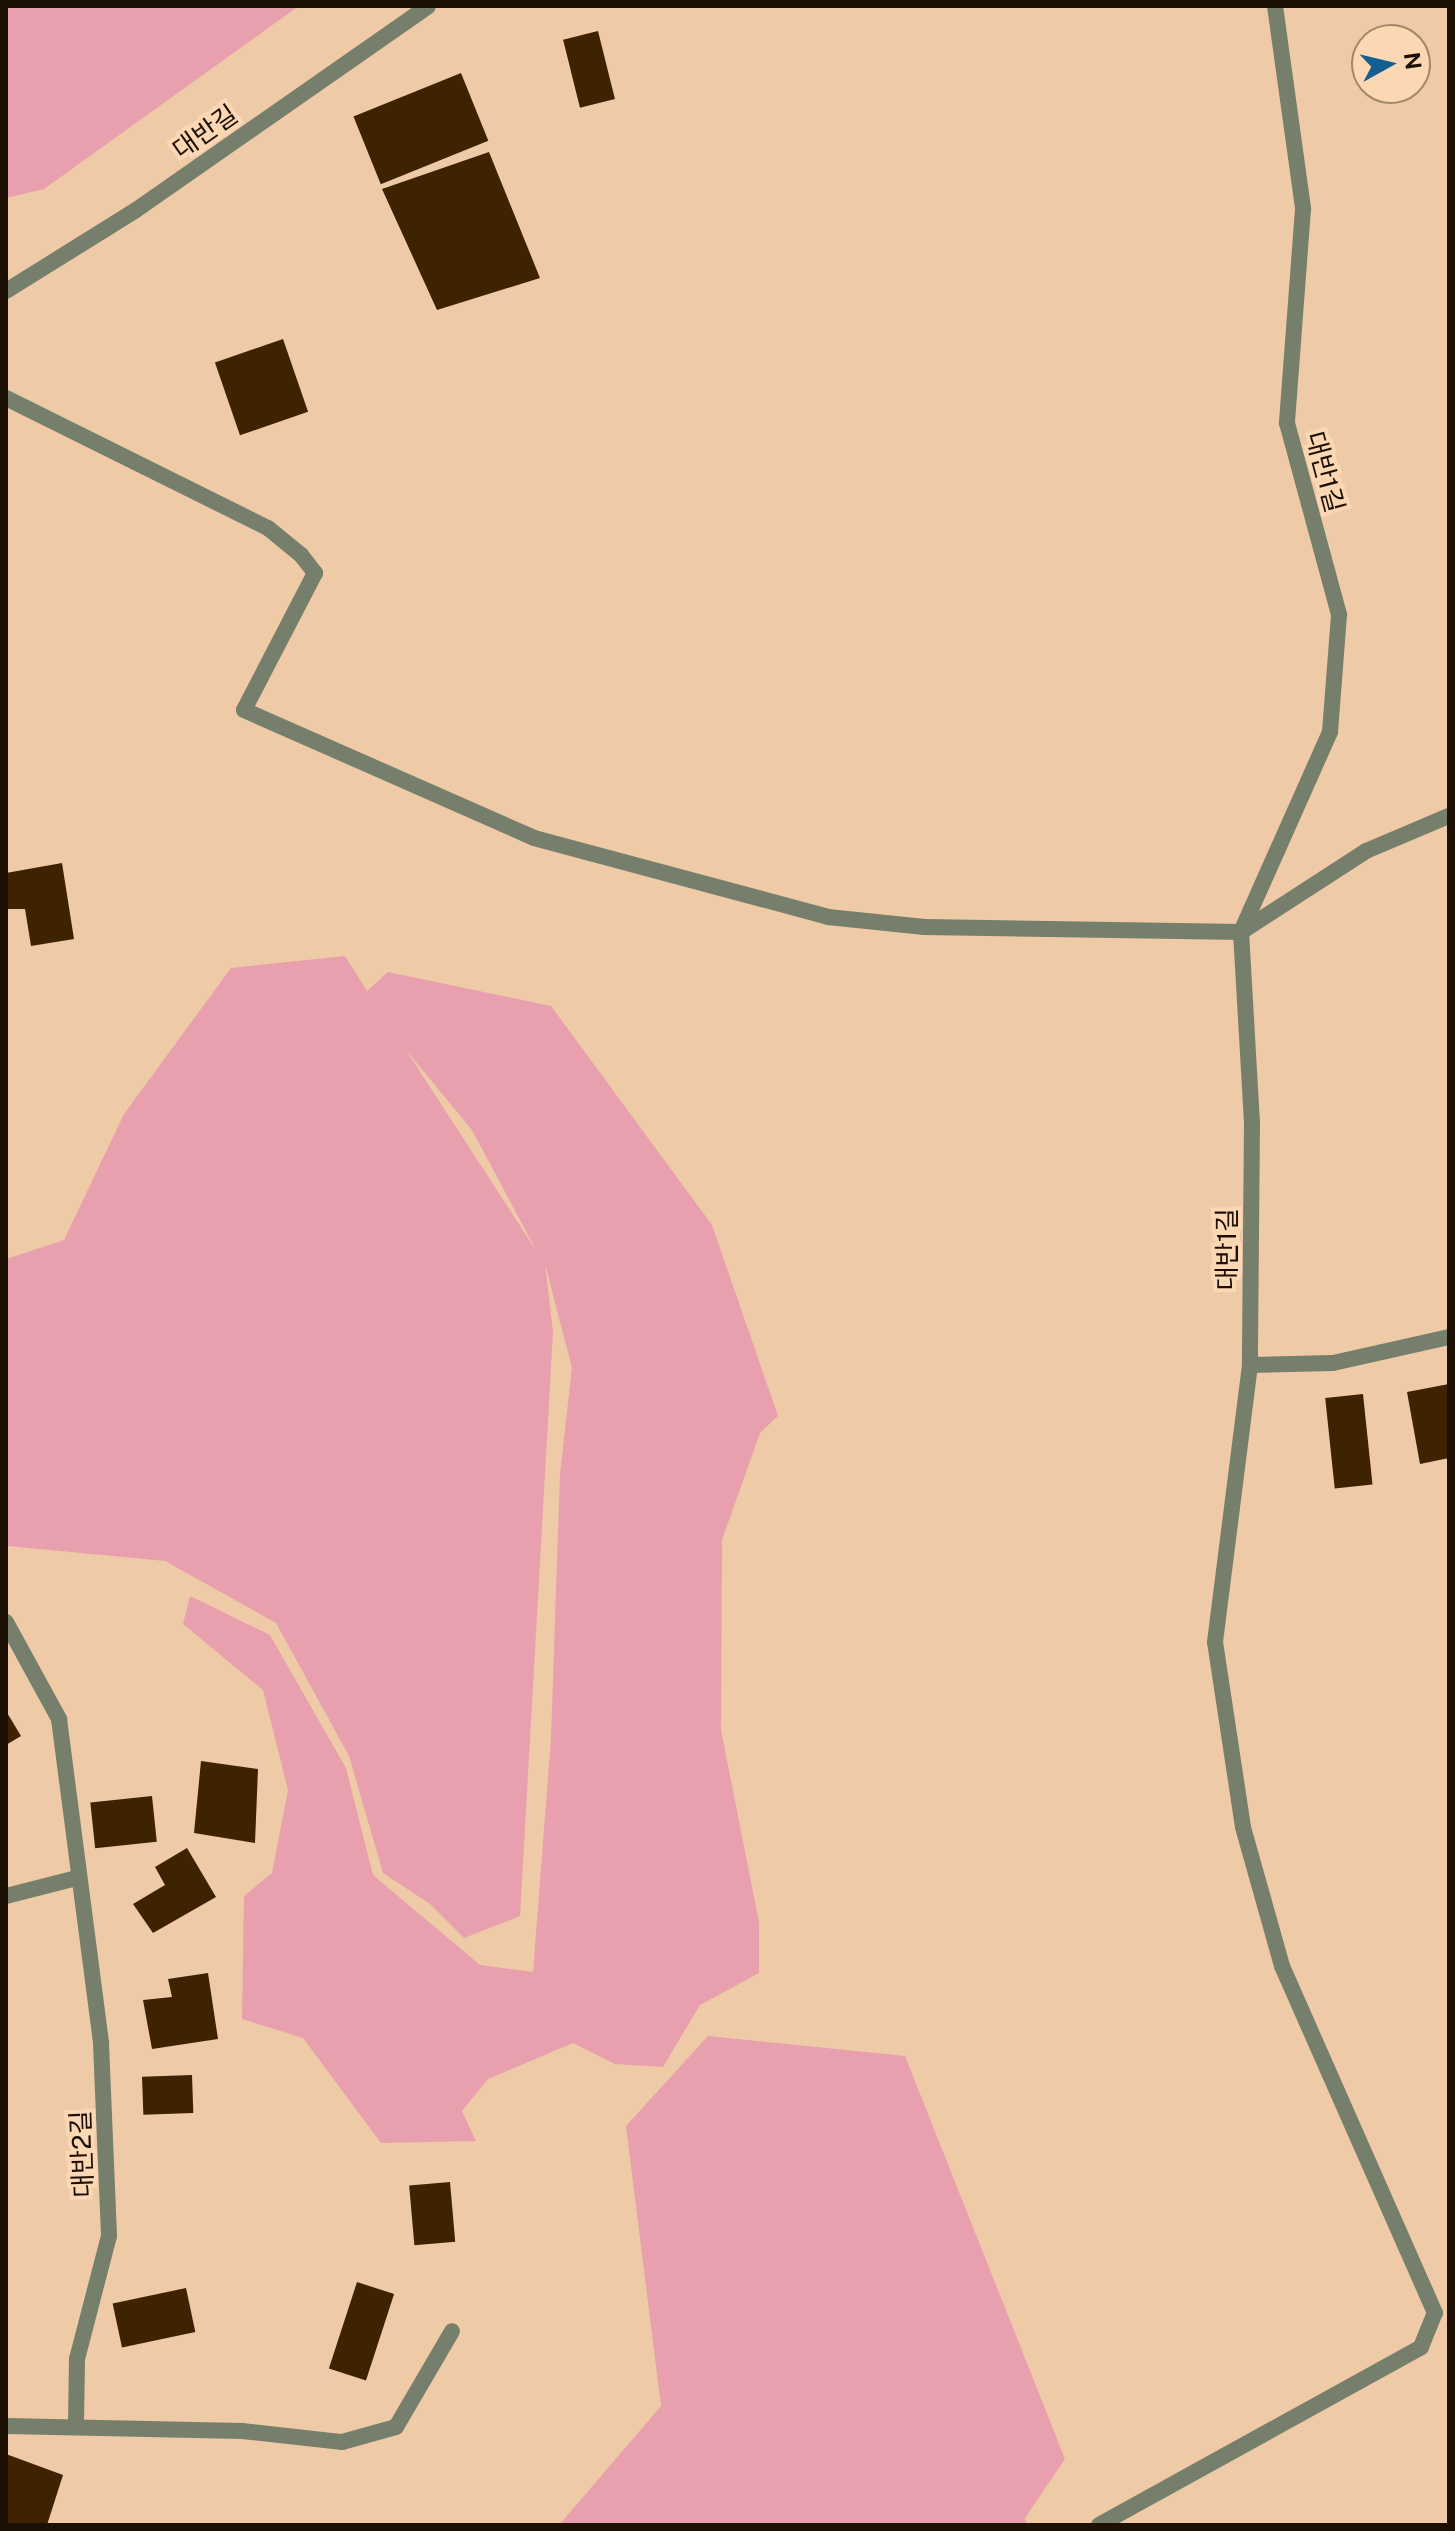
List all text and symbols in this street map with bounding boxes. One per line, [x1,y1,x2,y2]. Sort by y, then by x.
north arrow [1351,24,1431,104]
text: N [1399,51,1427,71]
street label: 대반길 [167,99,243,165]
street label: 대반1길 [1299,428,1351,516]
street label: 대반1길 [1211,1208,1243,1290]
street label: 대반2길 [65,2110,99,2198]

